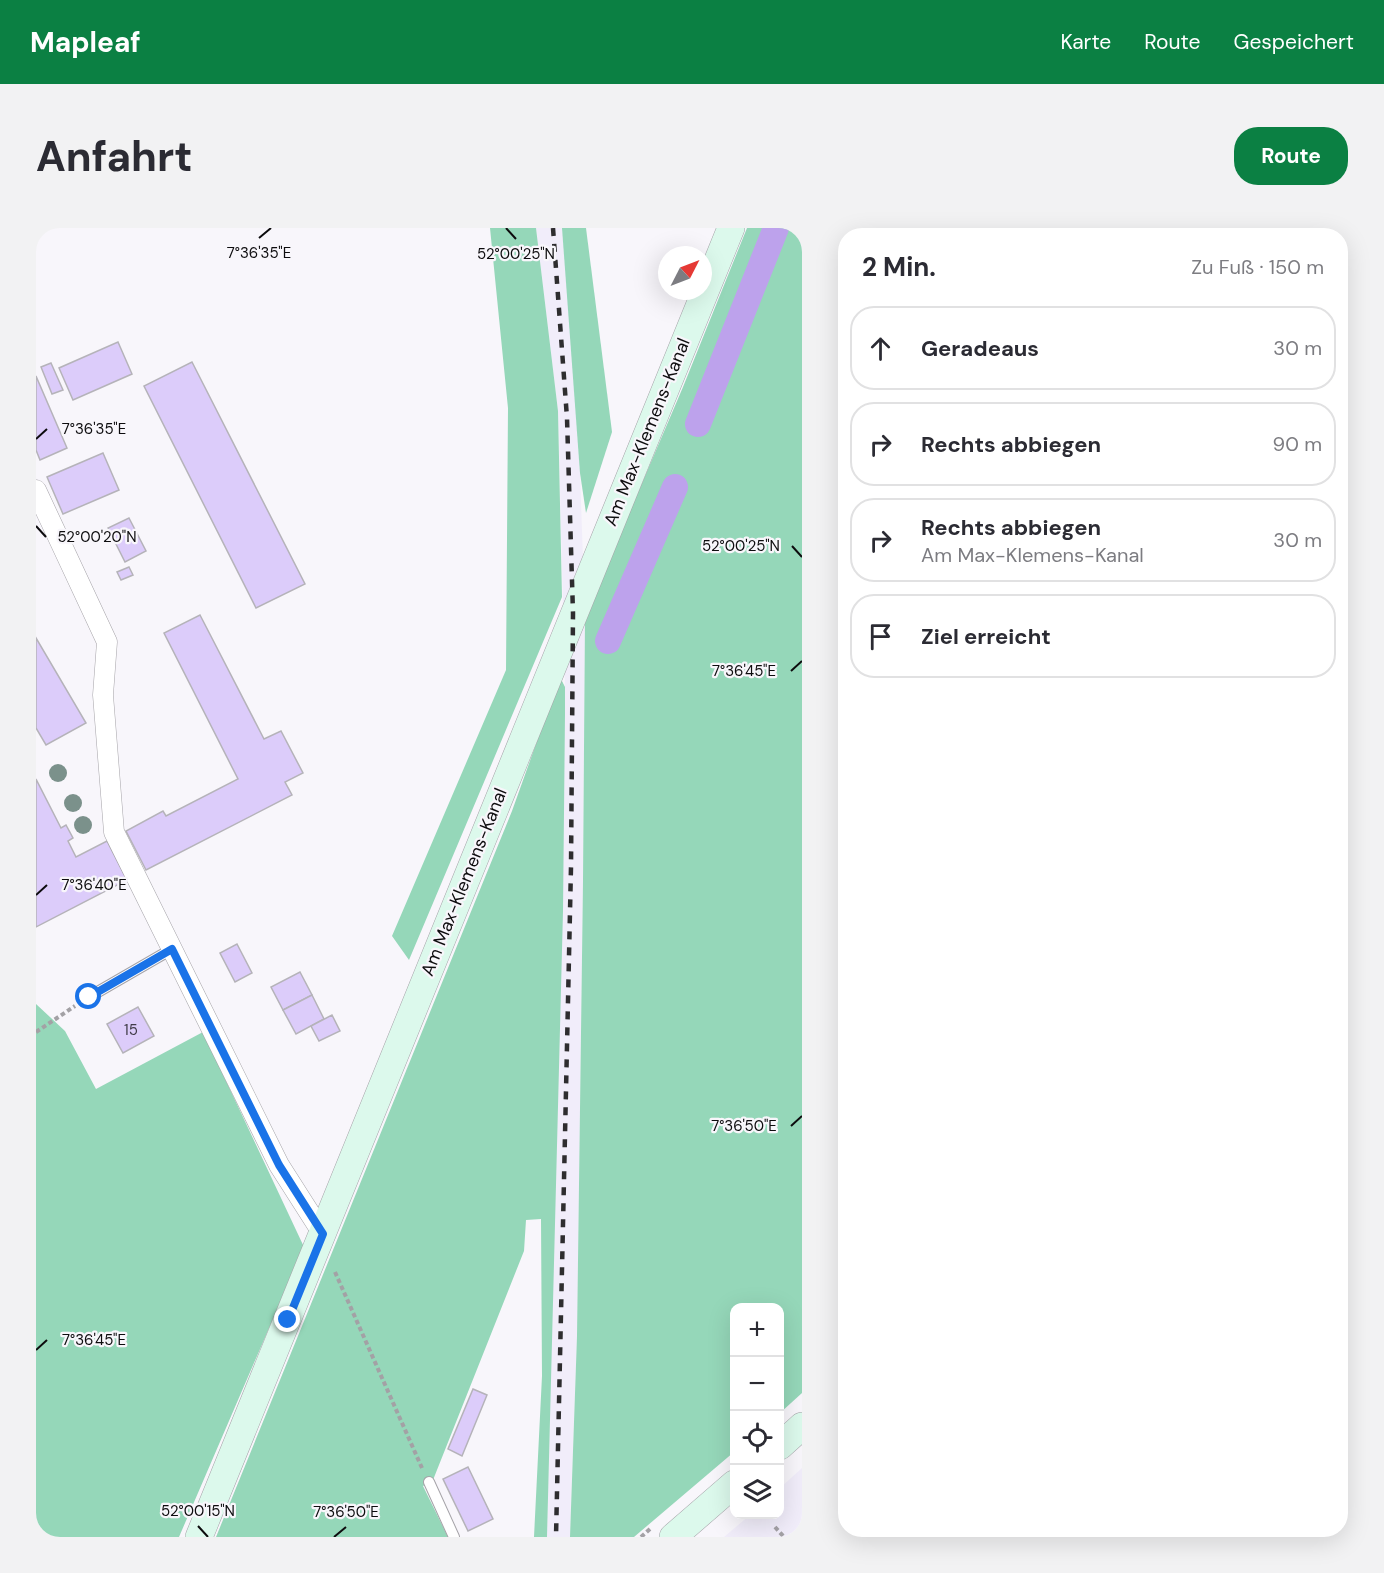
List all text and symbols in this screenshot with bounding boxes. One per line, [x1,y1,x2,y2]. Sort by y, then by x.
text: Mapleaf [30,24,141,61]
text: Karte [1060,28,1111,56]
text: Route [1144,28,1200,56]
text: Gespeichert [1233,28,1354,56]
button: Route [1234,127,1348,185]
text: Anfahrt [36,129,192,184]
text: 7°36'35"E [227,243,291,263]
text: 52°00'25"N [477,244,555,264]
north arrow [658,246,712,300]
text: 2 Min. [862,250,936,284]
text: Zu Fuß · 150 m [1191,254,1324,280]
icon: ahead [864,332,897,365]
text: Geradeaus [921,334,1039,363]
street label: Am Max-Klemens-Kanal [598,335,696,529]
text: 30 m [1273,335,1322,361]
text: 7°36'35"E [62,419,126,439]
icon: right [864,428,897,461]
text: Rechts abbiegen [921,430,1101,459]
text: 90 m [1273,431,1322,457]
text: Rechts abbiegen [921,513,1101,542]
icon: right [864,524,897,557]
text: 52°00'20"N [57,527,137,547]
text: 30 m [1273,527,1322,553]
text: 52°00'25"N [702,536,780,556]
text: Am Max-Klemens-Kanal [921,542,1144,568]
icon: arrive [864,620,897,653]
text: Ziel erreicht [921,622,1051,651]
text: 7°36'45"E [712,661,776,681]
street label: Am Max-Klemens-Kanal [415,785,513,979]
text: 7°36'40"E [61,875,127,895]
route start [75,983,101,1009]
house number: 15 [124,1020,138,1040]
text: 7°36'50"E [711,1116,777,1136]
map controls [730,1303,784,1519]
button: + [730,1303,784,1357]
route end [274,1306,300,1332]
text: 7°36'45"E [62,1330,126,1350]
button: − [730,1357,784,1411]
button: locate [730,1411,784,1465]
button: layers [730,1465,784,1519]
text: 52°00'15"N [161,1501,235,1521]
text: 7°36'50"E [313,1502,379,1522]

